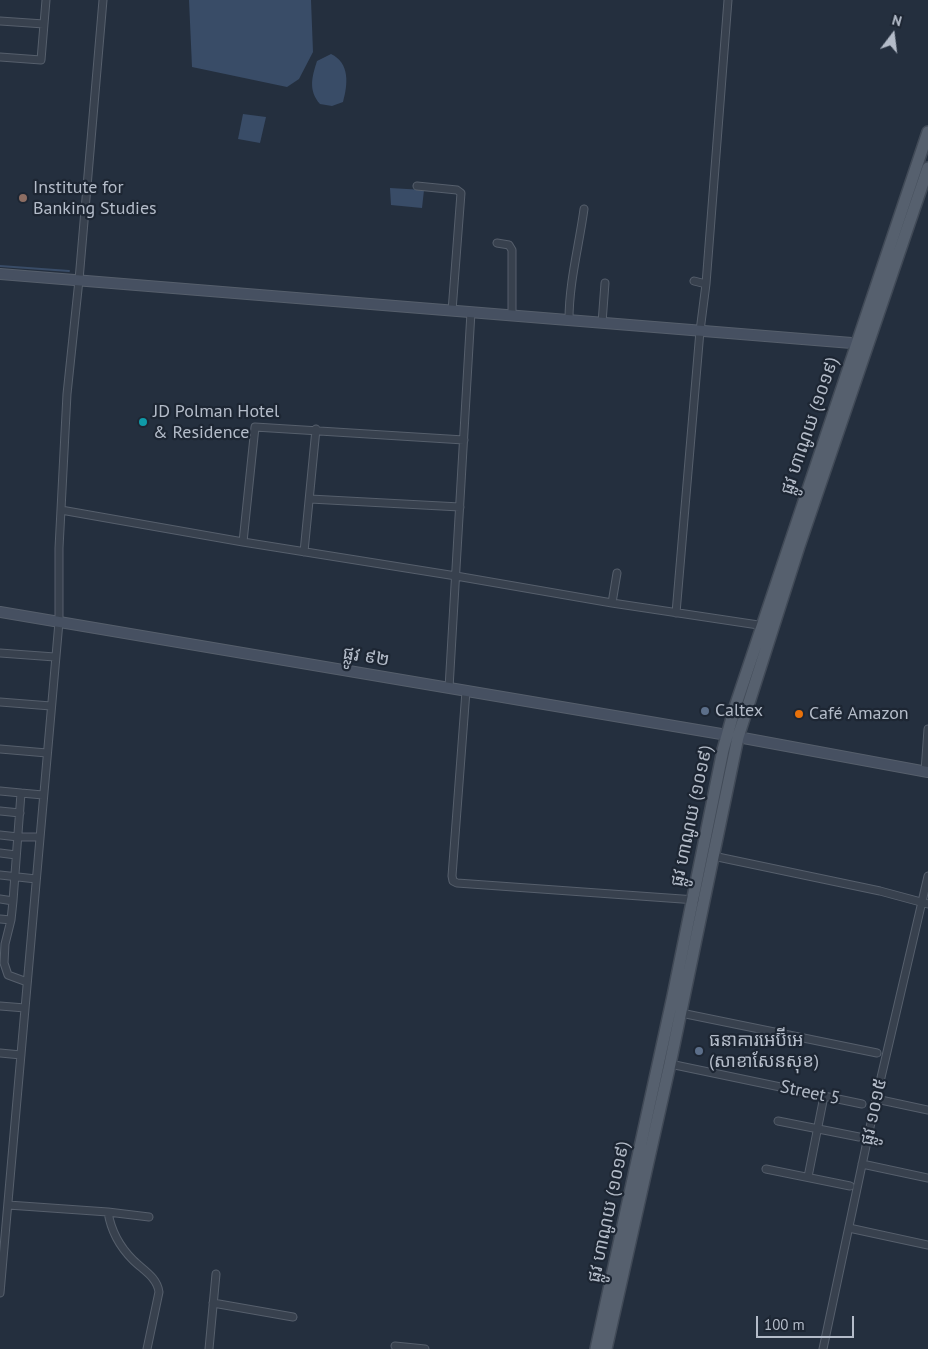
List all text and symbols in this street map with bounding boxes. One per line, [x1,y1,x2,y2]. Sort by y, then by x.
north arrow [868,10,918,60]
text: N [890,11,904,30]
place label: Institute for Banking Studies [33,177,157,220]
marker: Institute for Banking Studies [17,192,29,204]
street label: ផ្លូវ ហាណូយ (១០១៩) [776,354,844,498]
place label: JD Polman Hotel & Residence [153,401,279,444]
marker: JD Polman Hotel & Residence [137,416,149,428]
street label: ផ្លូវ ៩២ [341,643,391,671]
place label: Caltex [715,700,763,722]
place label: Café Amazon [809,703,909,725]
marker: Caltex [699,705,711,717]
marker: Café Amazon [793,708,805,720]
street label: ផ្លូវ ហាណូយ (១០១៩) [666,743,718,889]
place label: ធនាគារអេប៊ីអេ (សាខាសែនសុខ) [709,1030,819,1072]
marker: ធនាគារអេប៊ីអេ (សាខាសែនសុខ) [693,1045,705,1057]
street label: Street 5 [778,1076,842,1110]
street label: ផ្លូវ ១០១៥ [856,1077,892,1147]
street label: ផ្លូវ ហាណូយ (១០១៩) [583,1139,635,1285]
scale bar [758,1306,856,1338]
text: 100 m [764,1315,805,1334]

